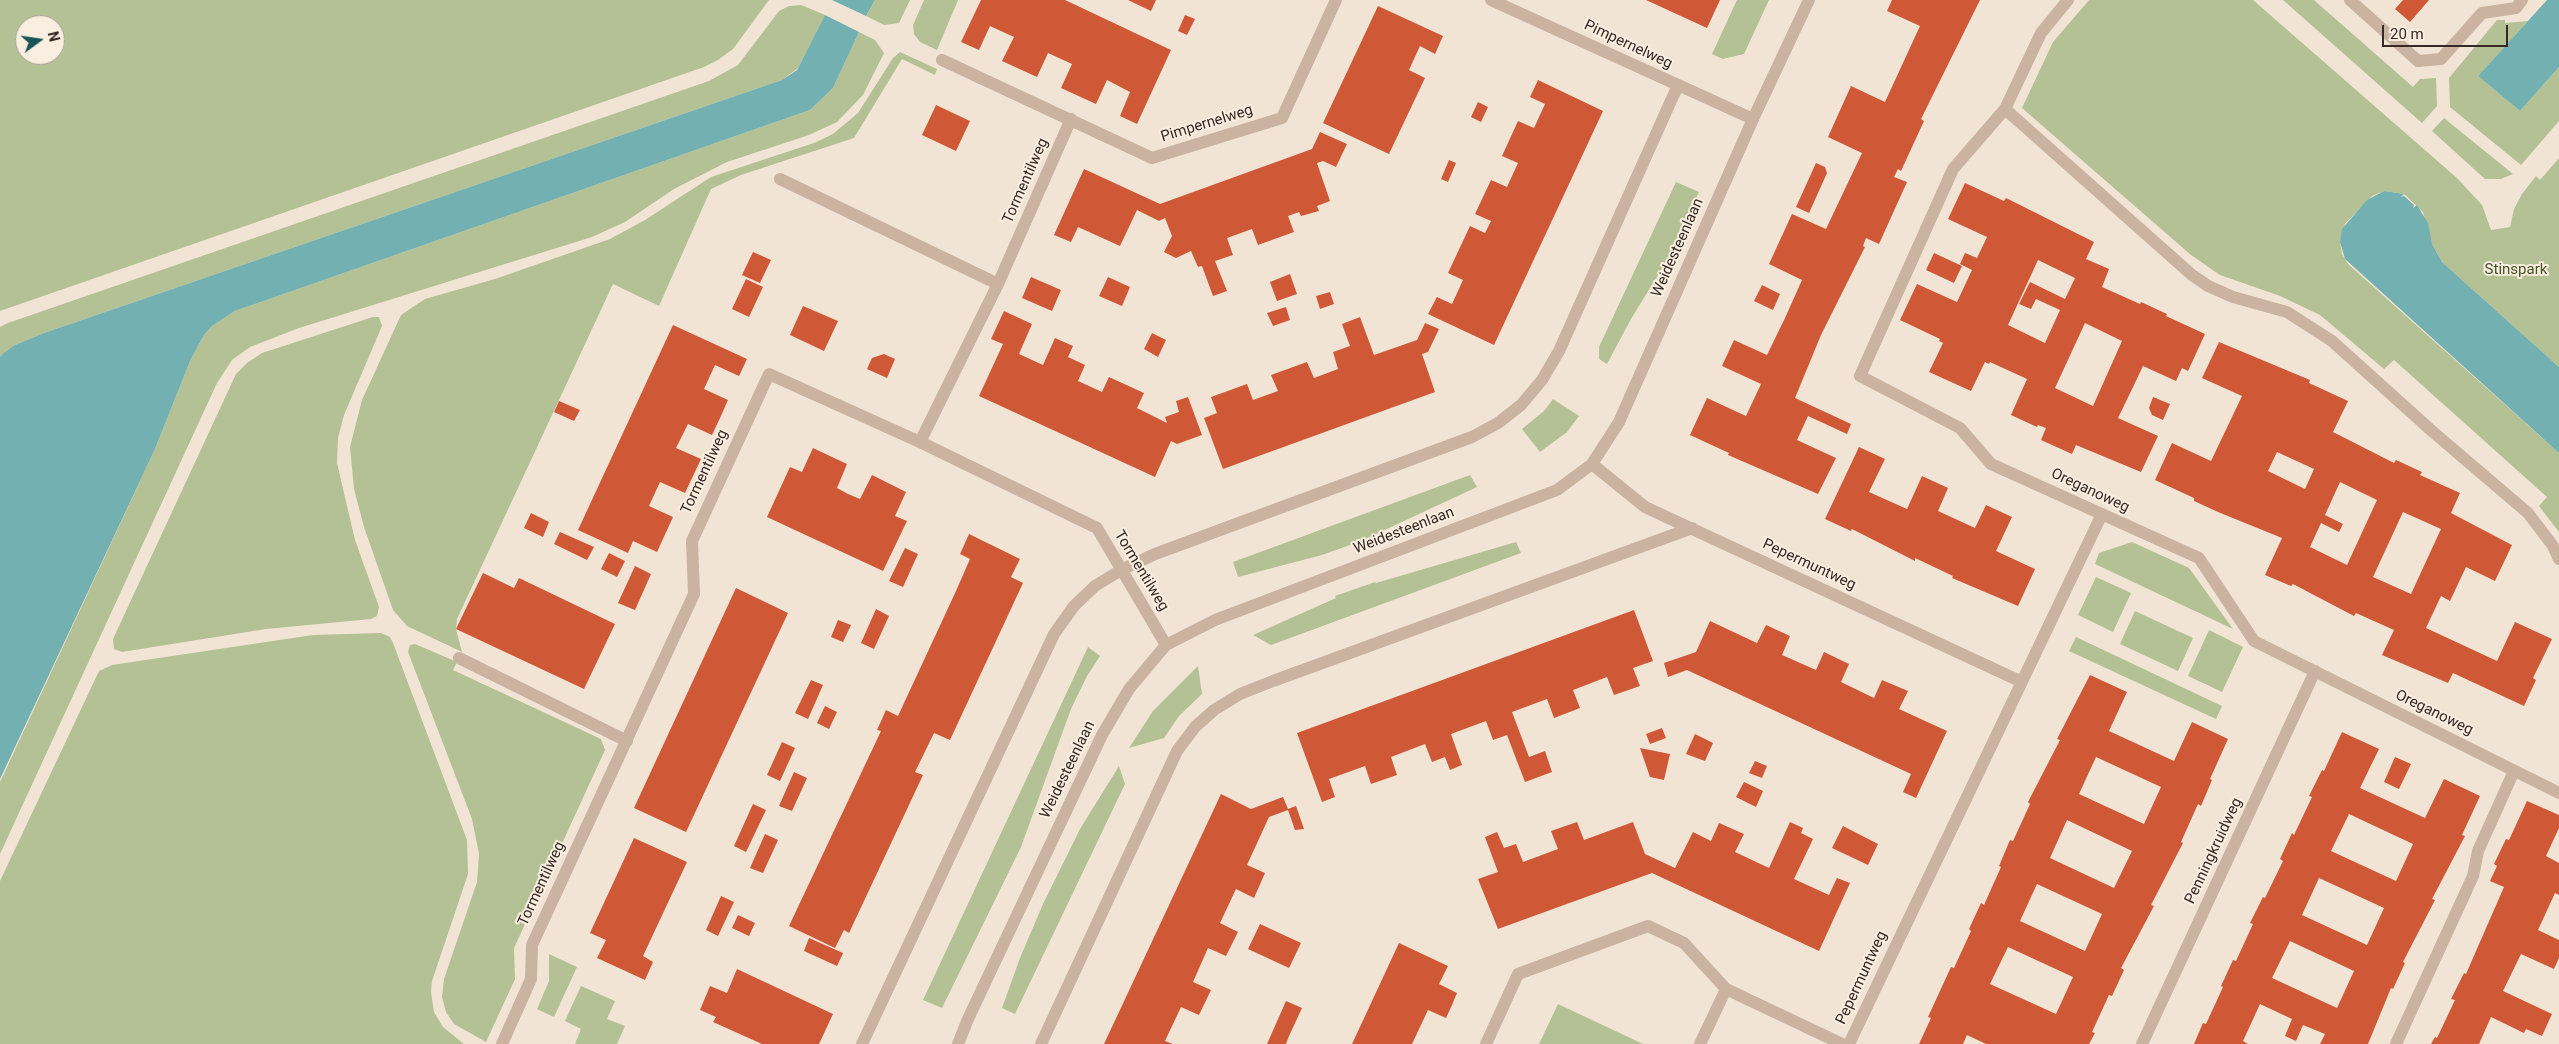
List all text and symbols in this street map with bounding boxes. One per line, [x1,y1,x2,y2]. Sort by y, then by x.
north arrow [15,15,65,65]
scale bar [2384,15,2510,47]
street label: Pimpernelweg [1581,17,1675,73]
text: 20 m [2390,25,2424,43]
text: N [45,30,63,43]
street label: Pimpernelweg [1159,101,1255,147]
street label: Tormentilweg [999,136,1053,226]
street label: Weidesteenlaan [1648,196,1708,300]
park label: Stinspark [2485,261,2547,279]
street label: Tormentilweg [678,427,732,517]
street label: Oreganoweg [2048,465,2132,517]
street label: Weidesteenlaan [1351,504,1457,558]
street label: Tormentilweg [1110,527,1172,615]
street label: Pepermuntweg [1759,535,1859,595]
street label: Oreganoweg [2392,686,2476,740]
street label: Weidesteenlaan [1037,718,1099,822]
street label: Penningkruidweg [2182,795,2246,907]
street label: Tormentilweg [515,839,569,929]
street label: Pepermuntweg [1832,928,1892,1028]

